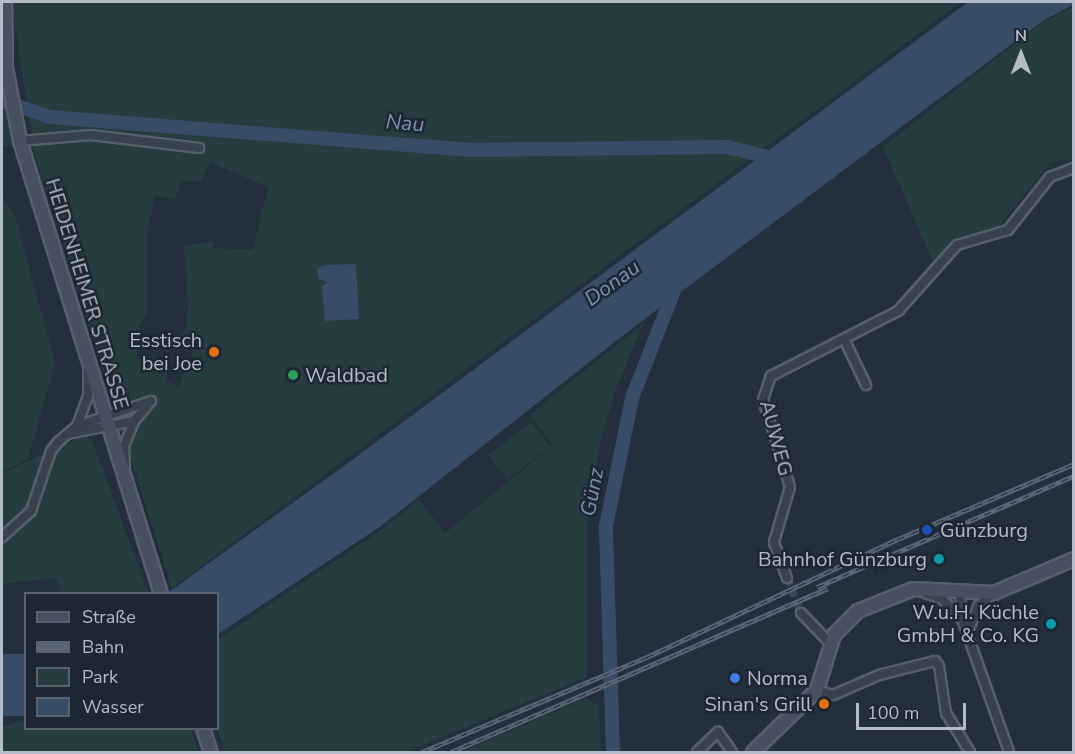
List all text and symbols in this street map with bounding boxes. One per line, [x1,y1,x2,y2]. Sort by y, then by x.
north arrow [991,24,1051,84]
text: N [1015,25,1027,47]
water label: Nau [385,109,425,137]
street label: HEIDENHEIMER STRASSE [40,176,134,412]
water label: Donau [579,255,645,311]
place label: Esstisch bei Joe [129,328,202,375]
marker: Esstisch bei Joe [207,345,221,359]
place label: Waldbad [305,363,388,387]
marker: Waldbad [286,368,300,382]
street label: AUWEG [754,398,798,478]
water label: Günz [575,466,609,518]
place label: Günzburg [940,518,1028,542]
marker: Günzburg [918,521,936,539]
place label: Bahnhof Günzburg [758,547,927,571]
marker: Bahnhof Günzburg [932,552,946,566]
legend [24,592,219,730]
place label: W.u.H. Küchle GmbH & Co. KG [897,600,1039,647]
text: Straße [82,605,136,629]
marker: W.u.H. Küchle GmbH & Co. KG [1044,617,1058,631]
text: Bahn [82,635,124,659]
text: Park [82,665,118,689]
place label: Norma [747,666,808,690]
marker: Norma [728,671,742,685]
scale bar [859,691,968,729]
place label: Sinan's Grill [704,692,812,716]
text: Wasser [82,695,144,719]
marker: Sinan's Grill [817,697,831,711]
text: 100 m [867,701,919,725]

